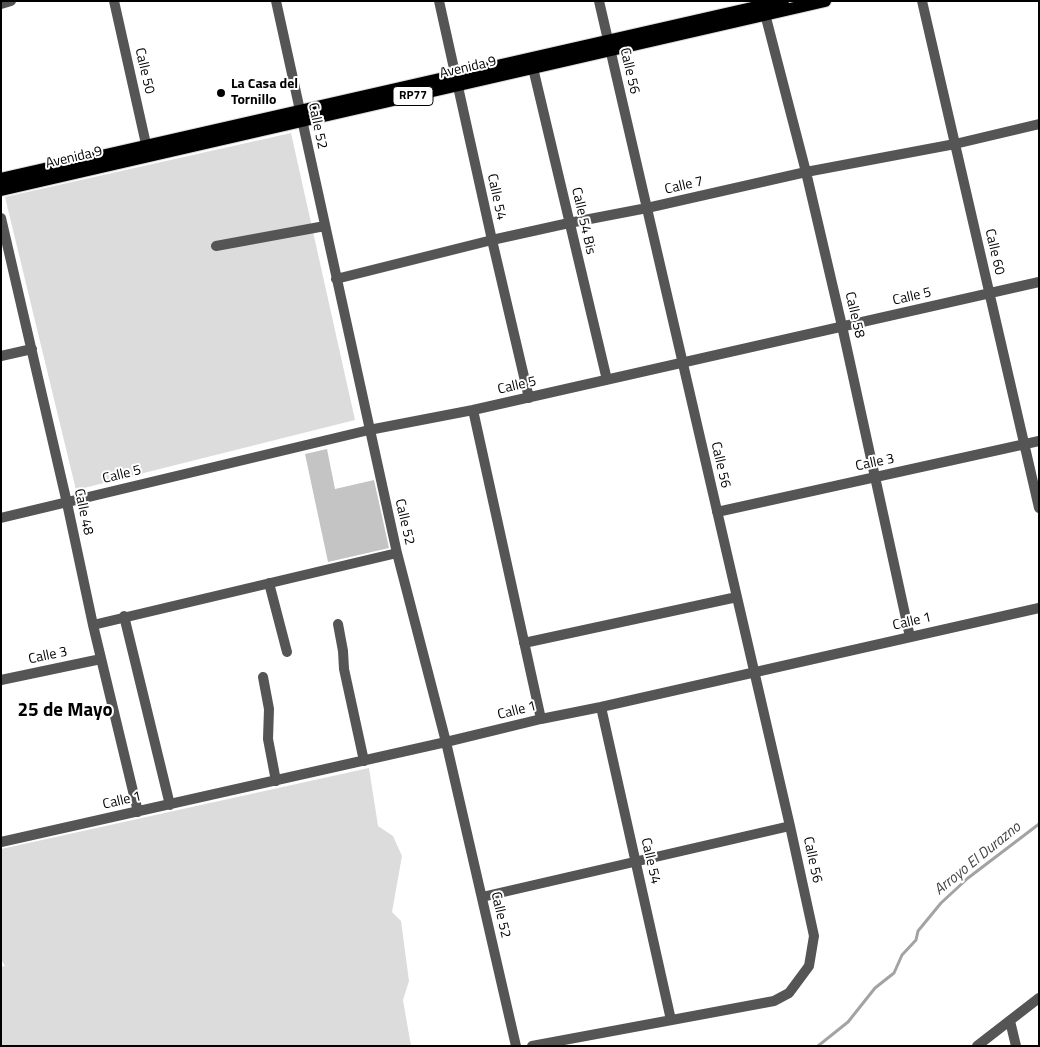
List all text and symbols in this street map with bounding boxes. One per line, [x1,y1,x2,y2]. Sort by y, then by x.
street label: Calle 50 [131,46,157,96]
street label: Calle 56 [616,46,642,96]
street label: Avenida 9 [438,53,498,83]
place label: La Casa del Tornillo [231,77,298,110]
road number: RP77 [393,86,433,105]
marker: La Casa del Tornillo [215,87,227,99]
street label: Calle 52 [304,101,330,151]
street label: Avenida 9 [44,143,104,173]
street label: Calle 54 [483,172,509,222]
street label: Calle 7 [663,173,705,199]
street label: Calle 54 Bis [567,186,599,256]
street label: Calle 60 [981,227,1007,277]
street label: Calle 5 [891,284,933,310]
street label: Calle 58 [841,290,867,340]
street label: Calle 5 [496,373,538,399]
street label: Calle 56 [707,440,733,490]
street label: Calle 3 [854,451,896,475]
street label: Calle 5 [101,462,143,488]
street label: Calle 48 [70,487,96,537]
street label: Calle 52 [391,497,417,547]
street label: Calle 1 [891,609,933,635]
street label: Calle 3 [27,644,69,668]
street label: Calle 1 [496,698,538,724]
district label: 25 de Mayo [17,700,113,722]
street label: Calle 1 [101,788,143,814]
water label: Arroyo El Durazno [931,819,1025,899]
street label: Calle 56 [799,835,825,885]
street label: Calle 54 [637,836,663,886]
street label: Calle 52 [487,890,513,940]

